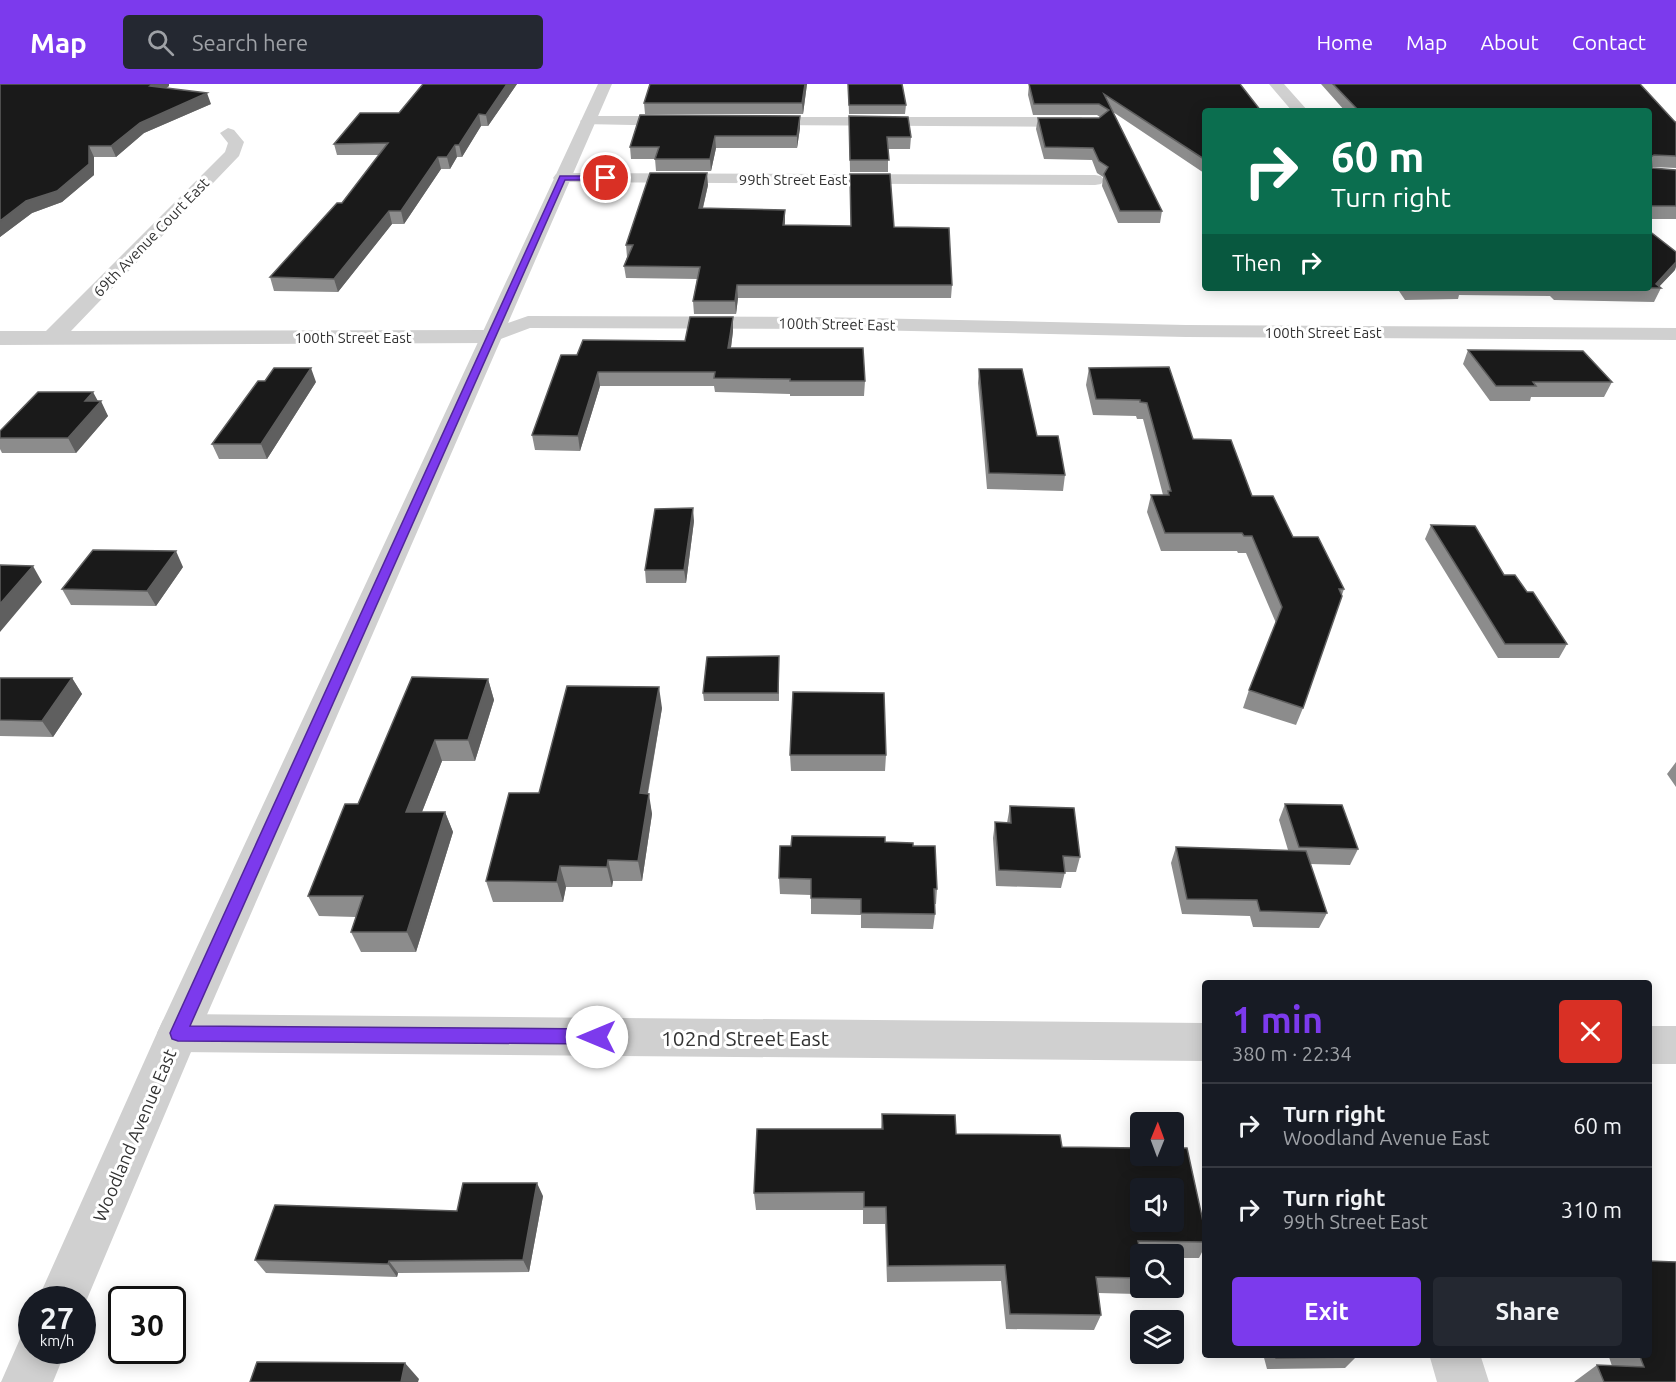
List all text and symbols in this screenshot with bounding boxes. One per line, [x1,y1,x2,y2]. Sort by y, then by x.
search box [123,15,543,69]
icon: search [144,26,177,59]
text: Map [30,27,87,58]
text: Search here [192,30,308,55]
text: Home [1316,30,1373,54]
text: Map [1406,30,1447,54]
text: About [1480,30,1539,54]
text: Contact [1572,30,1646,54]
icon: right [1232,132,1310,210]
text: 60 m [1331,133,1425,180]
pin [580,152,631,203]
icon: arrive [589,161,622,194]
street label: 99th Street East [739,171,847,188]
street label: 69th Avenue Court East [90,174,212,300]
text: Turn right [1331,182,1451,212]
icon: right [1294,246,1327,279]
text: Then [1232,250,1282,275]
street label: 100th Street East [778,314,896,334]
street label: 100th Street East [1264,324,1382,341]
street label: 100th Street East [294,329,412,346]
text: 1 min [1232,999,1323,1040]
button: close [1559,1000,1622,1063]
position arrow [565,1005,629,1069]
street label: 102nd Street East [661,1026,829,1050]
text: 380 m · 22:34 [1232,1042,1352,1065]
street label: Woodland Avenue East [88,1046,180,1224]
text: Turn right [1283,1101,1385,1126]
icon: right [1232,1109,1265,1142]
north arrow [1130,1112,1184,1166]
map controls [1130,1112,1184,1364]
text: 60 m [1573,1113,1622,1138]
text: Woodland Avenue East [1283,1126,1490,1149]
button: sound [1130,1178,1184,1232]
text: Turn right [1283,1185,1385,1210]
icon: right [1232,1193,1265,1226]
text: 310 m [1561,1197,1622,1222]
text: 99th Street East [1283,1210,1428,1233]
button: search [1130,1244,1184,1298]
button: Exit [1232,1277,1421,1346]
button: Share [1433,1277,1622,1346]
speed limit sign: 30 [108,1286,186,1364]
text: 27 [40,1301,74,1335]
button: layers [1130,1310,1184,1364]
text: km/h [40,1332,74,1349]

